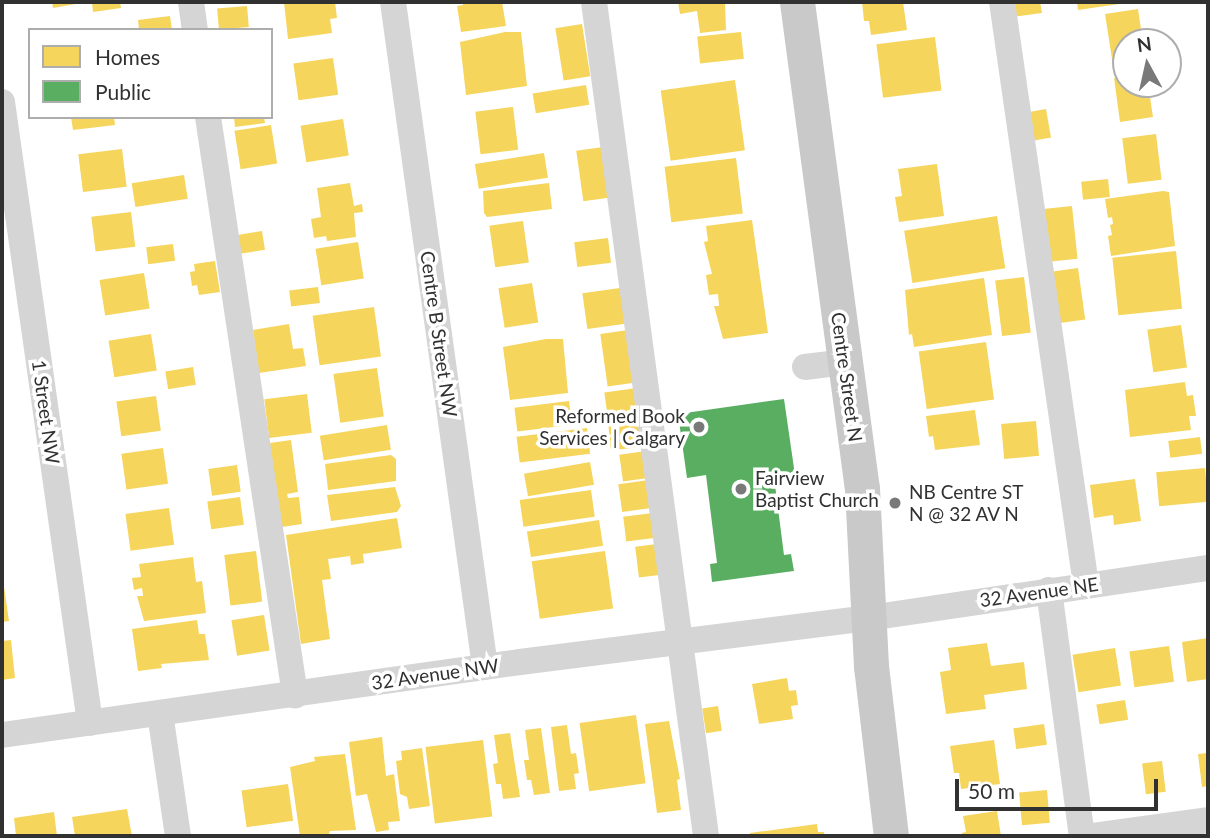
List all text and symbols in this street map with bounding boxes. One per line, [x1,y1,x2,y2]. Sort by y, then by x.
legend [28,28,273,119]
north arrow [1112,28,1182,98]
text: N [1135,31,1153,56]
text: Homes [95,44,160,69]
text: Public [95,79,151,104]
street label: Centre B Street NW [416,250,462,418]
street label: Centre Street N [827,311,867,443]
street label: 1 Street NW [27,358,65,466]
place label: Reformed Book Services | Calgary [539,405,685,449]
marker: Reformed Book Services | Calgary [691,419,707,435]
place label: Fairview Baptist Church [755,467,879,511]
marker: Fairview Baptist Church [733,481,749,497]
place label: NB Centre ST N @ 32 AV N [909,481,1023,525]
marker: NB Centre ST N @ 32 AV N [887,495,903,511]
street label: 32 Avenue NE [978,572,1100,612]
street label: 32 Avenue NW [370,654,500,694]
scale bar [958,764,1161,808]
text: 50 m [968,778,1015,803]

